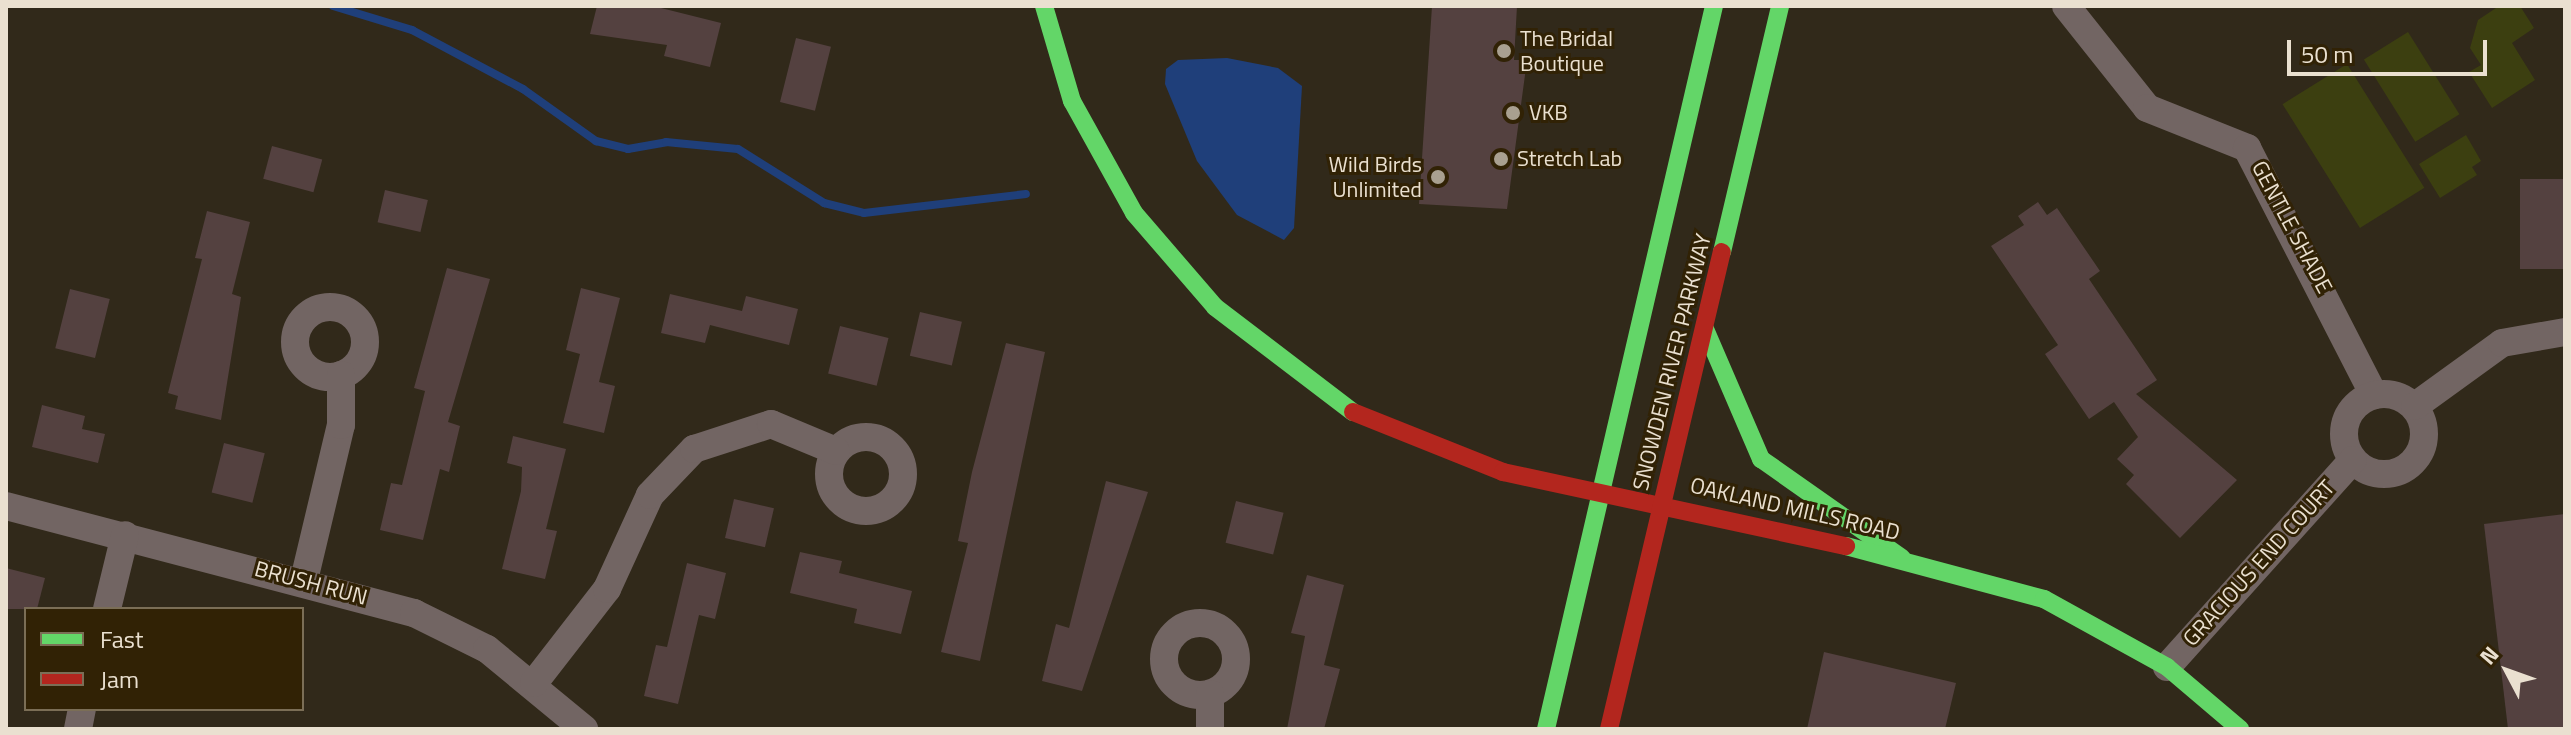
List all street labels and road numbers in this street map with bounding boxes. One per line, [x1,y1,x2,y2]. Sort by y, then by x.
street label: GENTLE SHADE [2246,156,2338,298]
street label: SNOWDEN RIVER PARKWAY [1627,231,1717,493]
street label: OAKLAND MILLS ROAD [1688,472,1902,546]
street label: GRACIOUS END COURT [2178,475,2340,651]
street label: BRUSH RUN [252,555,370,611]

